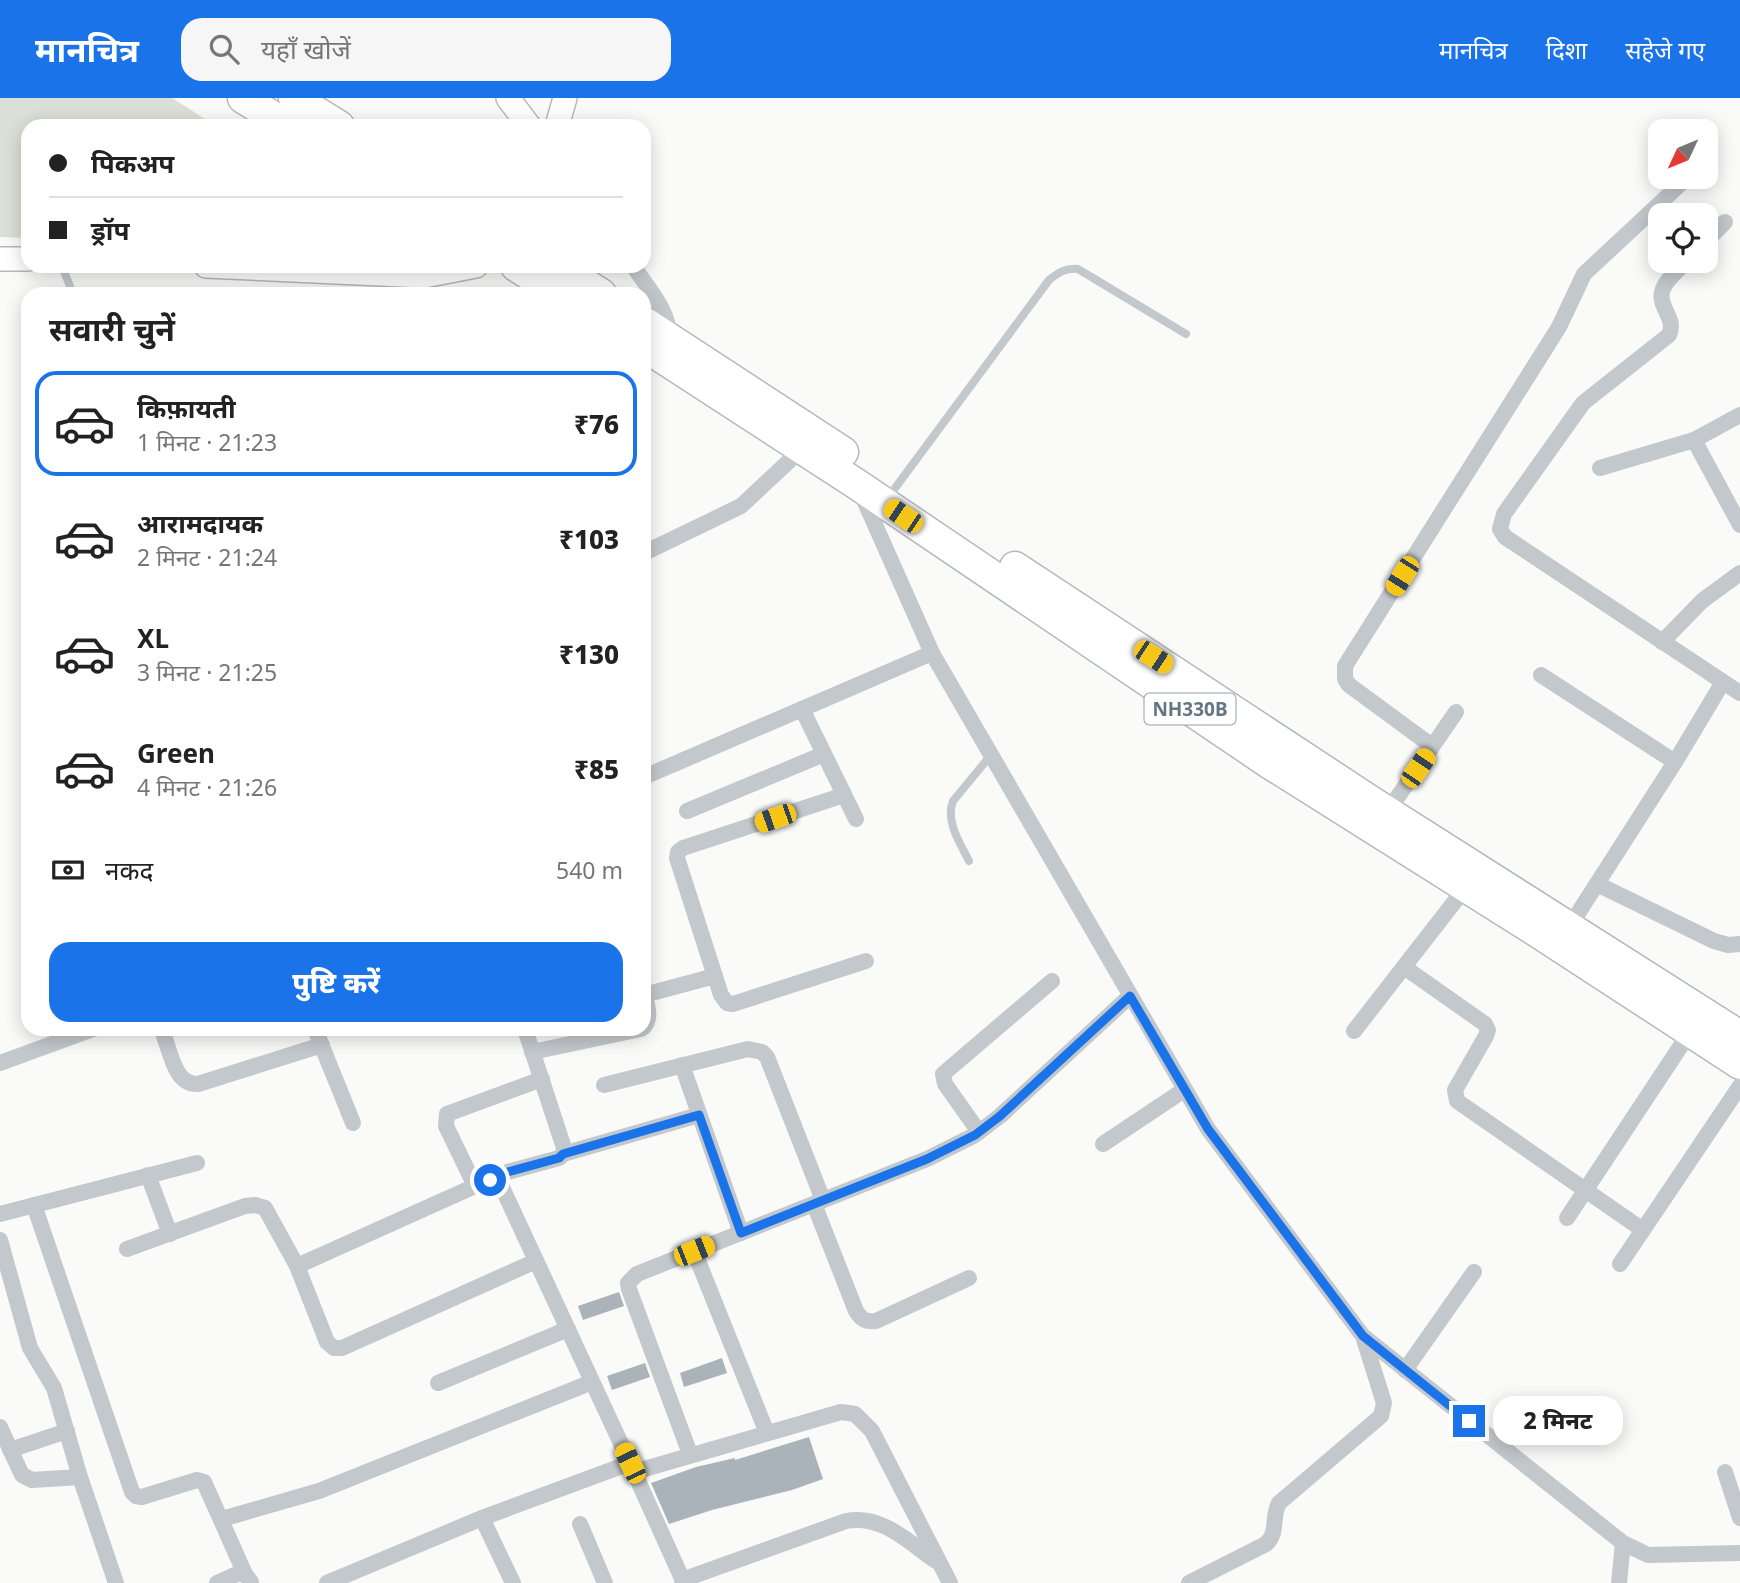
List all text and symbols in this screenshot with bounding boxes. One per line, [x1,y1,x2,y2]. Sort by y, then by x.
search box [181,18,671,81]
text: मानचित्र [35,27,139,72]
icon: search [205,30,243,68]
text: यहाँ खोजें [261,31,351,67]
text: मानचित्र [1439,33,1508,66]
text: दिशा [1546,33,1587,66]
text: सहेजे गए [1625,33,1705,66]
north arrow [1648,119,1718,189]
map controls [1648,119,1718,273]
text: पिकअप [91,145,174,181]
button: locate [1648,203,1718,273]
text: ड्रॉप [91,212,129,248]
text: सवारी चुनें [49,307,175,350]
text: किफ़ायती [137,390,236,426]
icon: car [53,392,116,455]
text: ₹76 [574,406,619,442]
text: 1 मिनट · 21:23 [137,426,277,458]
car [880,496,927,536]
text: आरामदायक [137,505,263,541]
icon: car [53,507,116,570]
text: ₹103 [559,521,619,557]
text: 2 मिनट · 21:24 [137,541,277,573]
car [1382,553,1423,599]
text: XL [137,620,169,656]
icon: car [53,622,116,685]
text: ₹130 [559,636,619,672]
car [1130,637,1177,677]
text: 3 मिनट · 21:25 [137,656,277,688]
road number: NH330B [1144,694,1236,724]
text: Green [137,735,215,771]
icon: car [53,737,116,800]
car [1398,745,1439,791]
text: ₹85 [574,751,619,787]
text: 4 मिनट · 21:26 [137,771,277,803]
car [752,801,799,835]
icon: cash [49,851,87,889]
text: नकद [105,852,153,888]
text: 540 m [556,854,623,886]
button: पुष्टि करें [49,942,623,1022]
route start [474,1164,506,1196]
car [671,1233,718,1269]
callout: 2 मिनट [1494,1396,1623,1446]
text: 2 मिनट [1524,1404,1592,1436]
route end [1453,1405,1485,1437]
car [612,1440,649,1486]

